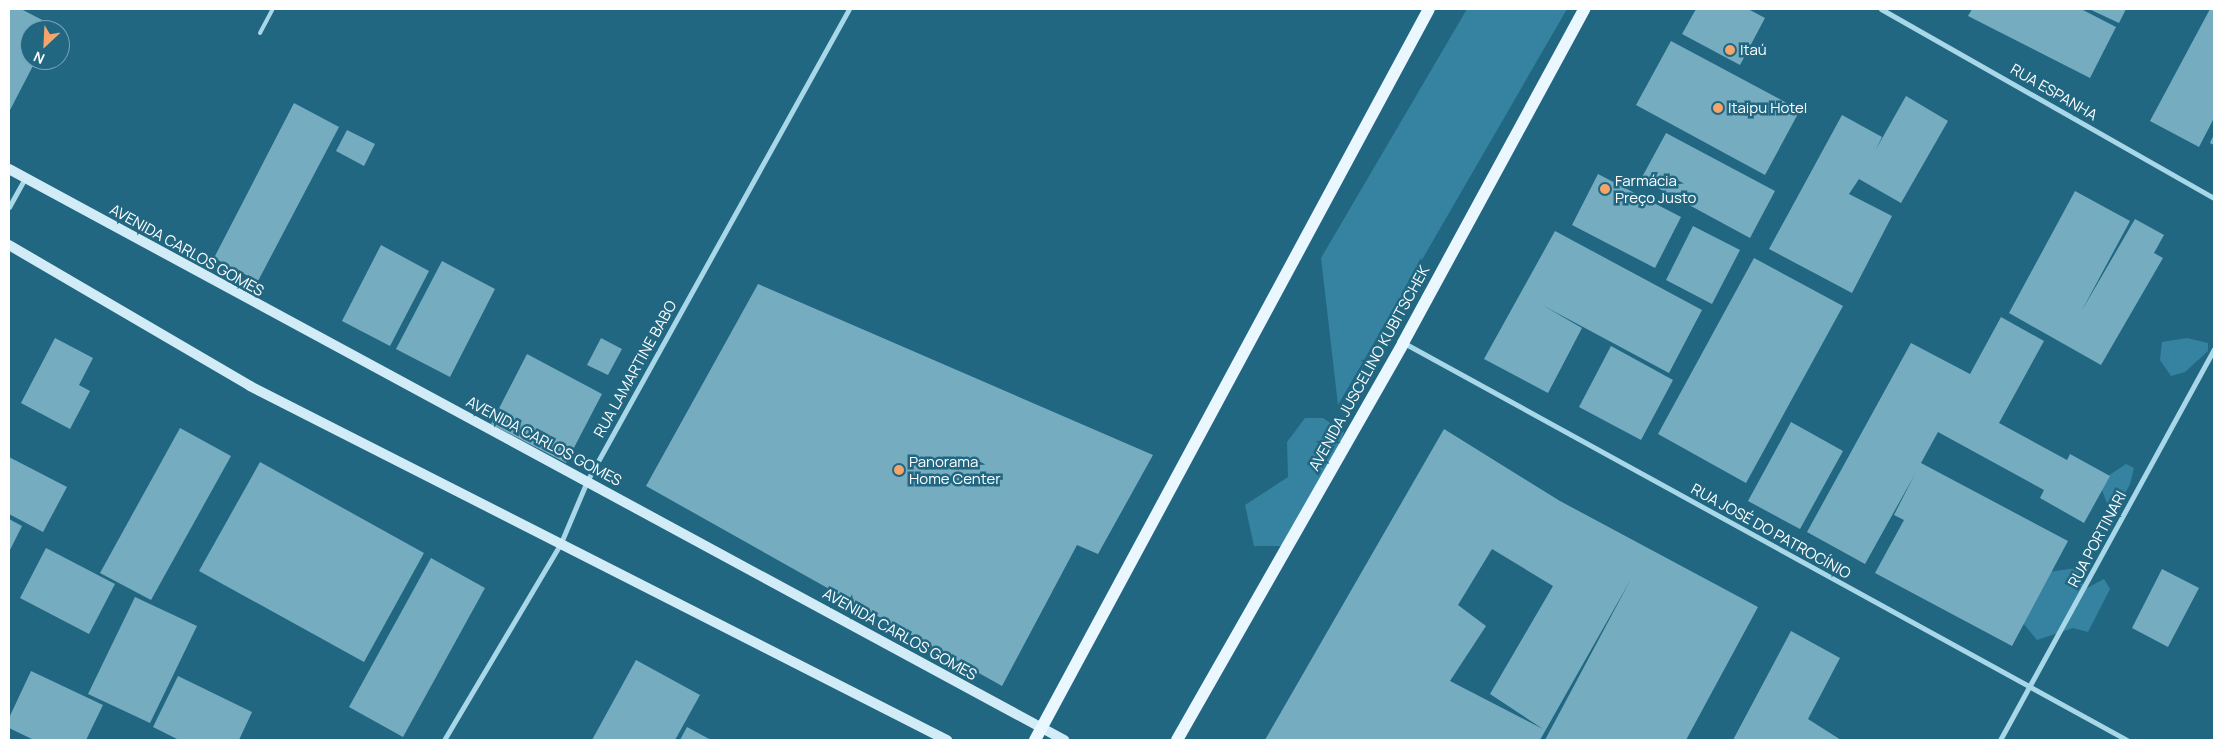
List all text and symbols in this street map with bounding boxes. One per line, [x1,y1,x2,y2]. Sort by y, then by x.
north arrow [20,20,70,70]
place label: Itaú [1740,41,1767,59]
marker: Itaú [1724,44,1736,56]
text: N [30,47,47,69]
street label: RUA ESPANHA [2007,60,2101,124]
place label: Itaipu Hotel [1728,99,1807,117]
marker: Itaipu Hotel [1712,102,1724,114]
place label: Farmácia Preço Justo [1615,171,1696,206]
marker: Farmácia Preço Justo [1599,183,1611,195]
street label: AVENIDA CARLOS GOMES [107,200,267,300]
street label: AVENIDA JUSCELINO KUBITSCHEK [1305,262,1433,474]
street label: RUA LAMARTINE BABO [590,297,680,441]
street label: AVENIDA CARLOS GOMES [463,392,625,490]
place label: Panorama Home Center [909,452,1001,487]
marker: Panorama Home Center [893,464,905,476]
street label: RUA JOSÉ DO PATROCÍNIO [1688,480,1854,582]
street label: RUA PORTINARI [2064,488,2130,590]
street label: AVENIDA CARLOS GOMES [820,584,980,684]

